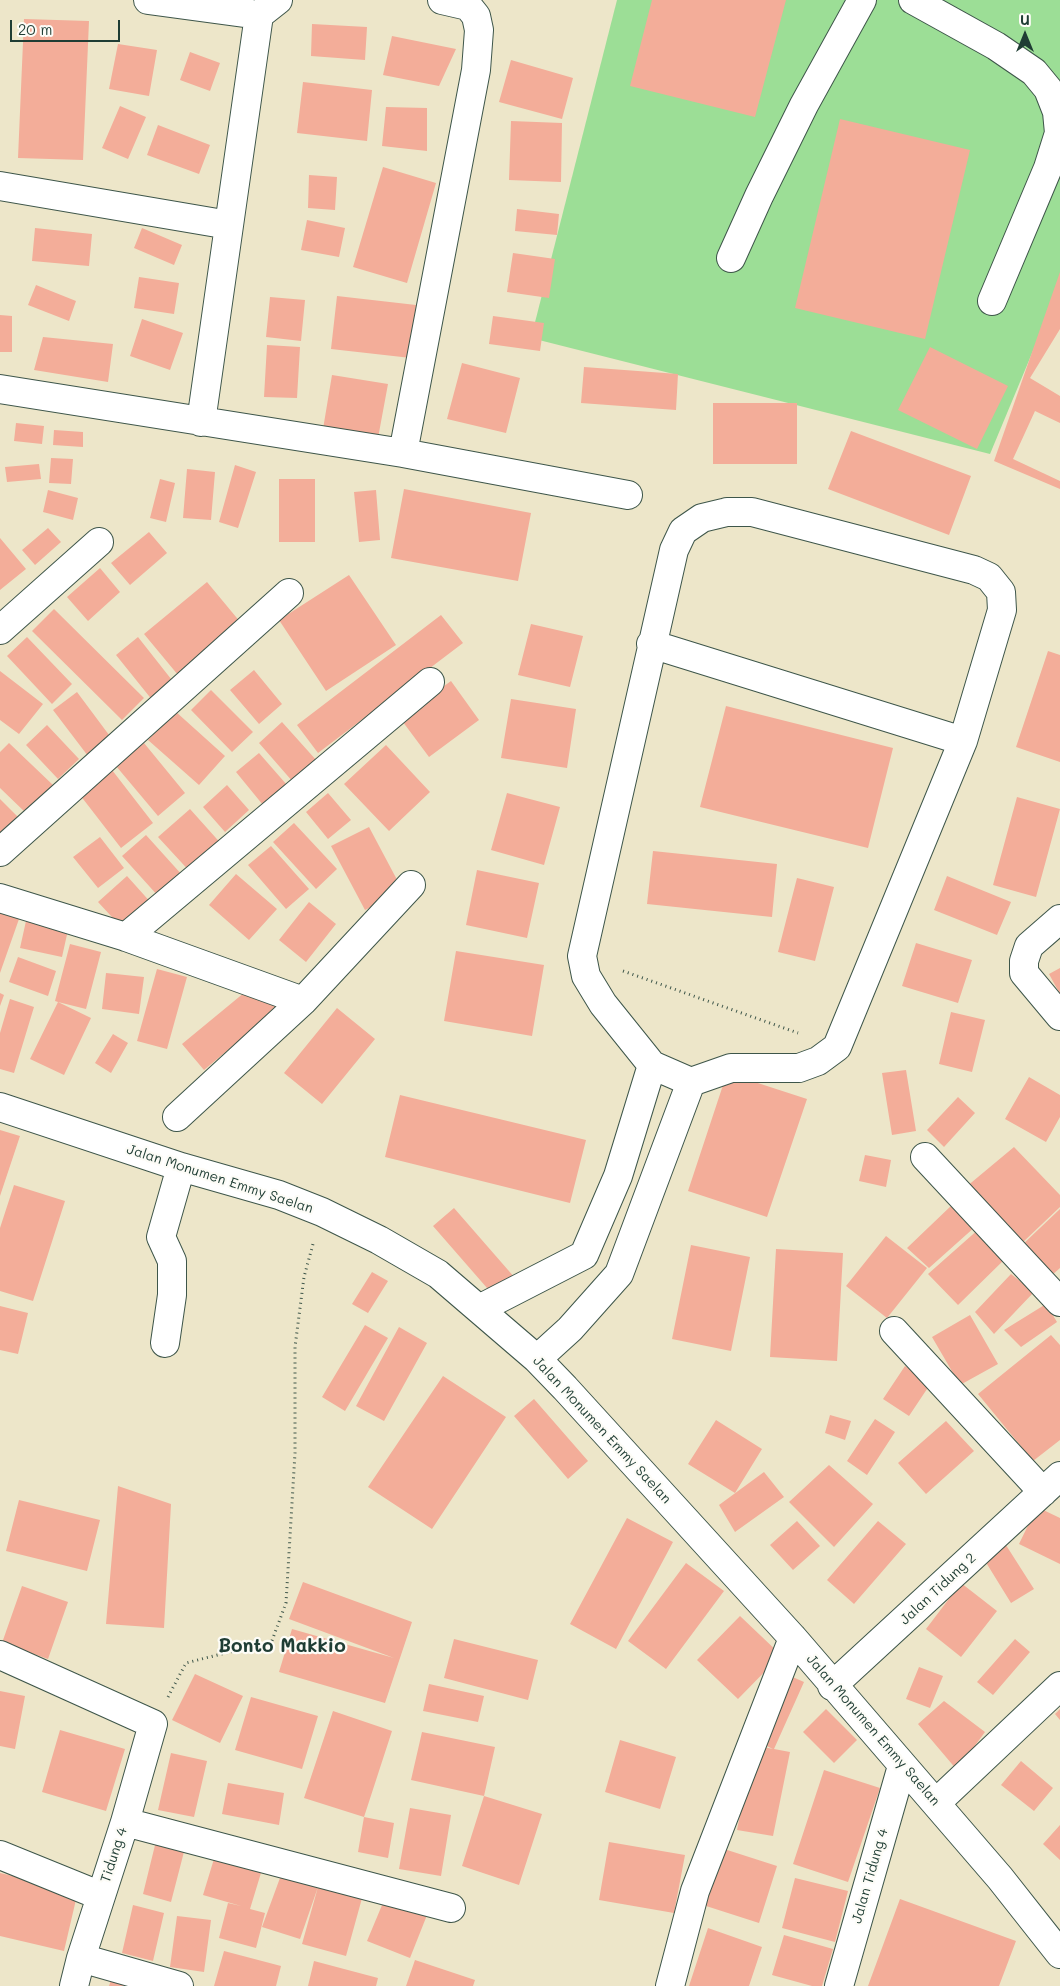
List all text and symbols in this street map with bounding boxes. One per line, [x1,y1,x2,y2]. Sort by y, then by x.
scale bar [12,10,122,42]
north arrow [1000,10,1050,60]
text: U [1020,10,1030,29]
text: 20 m [18,19,52,39]
street label: Jalan Monumen Emmy Saelan [125,1141,315,1217]
street label: Jalan Monumen Emmy Saelan [529,1353,675,1507]
street label: Jalan Tidung 2 [897,1550,979,1628]
district label: Bonto Makkio [218,1635,346,1657]
street label: Jalan Monumen Emmy Saelan [803,1651,943,1809]
street label: Tidung 4 [97,1825,131,1885]
street label: Jalan Tidung 4 [848,1827,892,1925]

